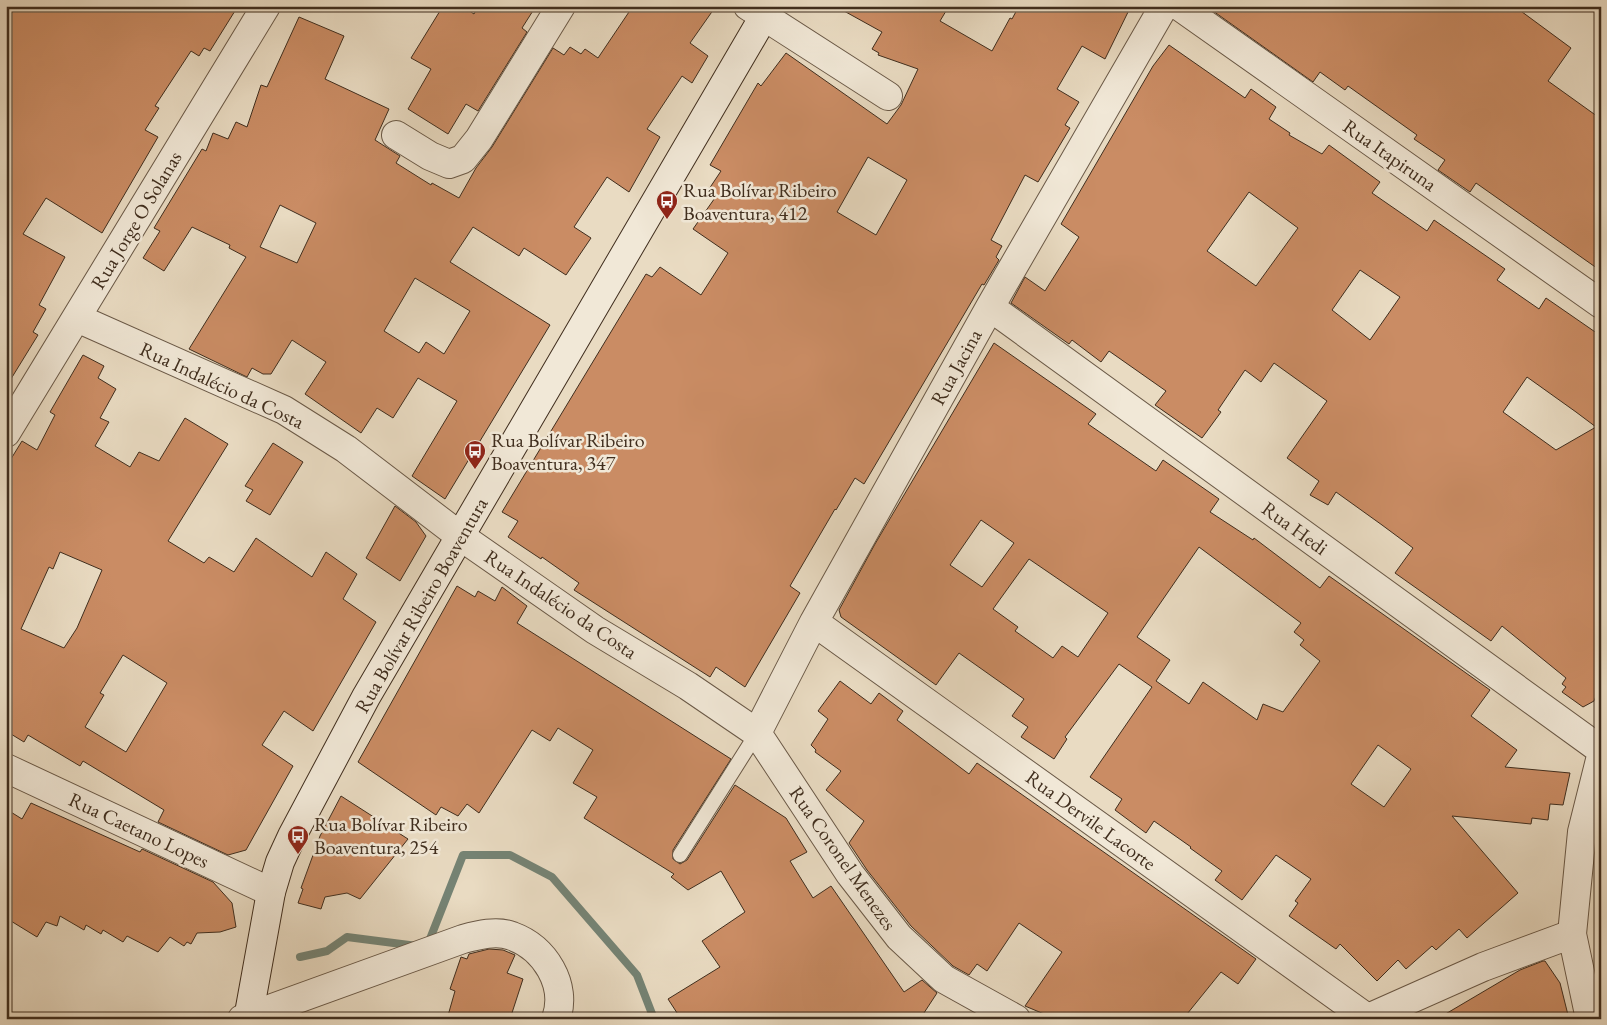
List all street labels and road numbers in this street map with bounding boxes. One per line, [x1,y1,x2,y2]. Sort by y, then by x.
street label: Rua Itapiruna [1338,113,1442,197]
street label: Rua Jorge O Solanas [85,146,187,294]
street label: Rua Jacina [924,324,988,410]
street label: Rua Indalécio da Costa [136,335,308,435]
street label: Rua Bolívar Ribeiro Boaventura [349,493,493,717]
street label: Rua Hedi [1257,495,1333,561]
street label: Rua Indalécio da Costa [480,543,642,665]
street label: Rua Dervile Lacorte [1021,764,1161,876]
street label: Rua Coronel Menezes [784,781,902,935]
street label: Rua Caetano Lopes [65,786,213,874]

